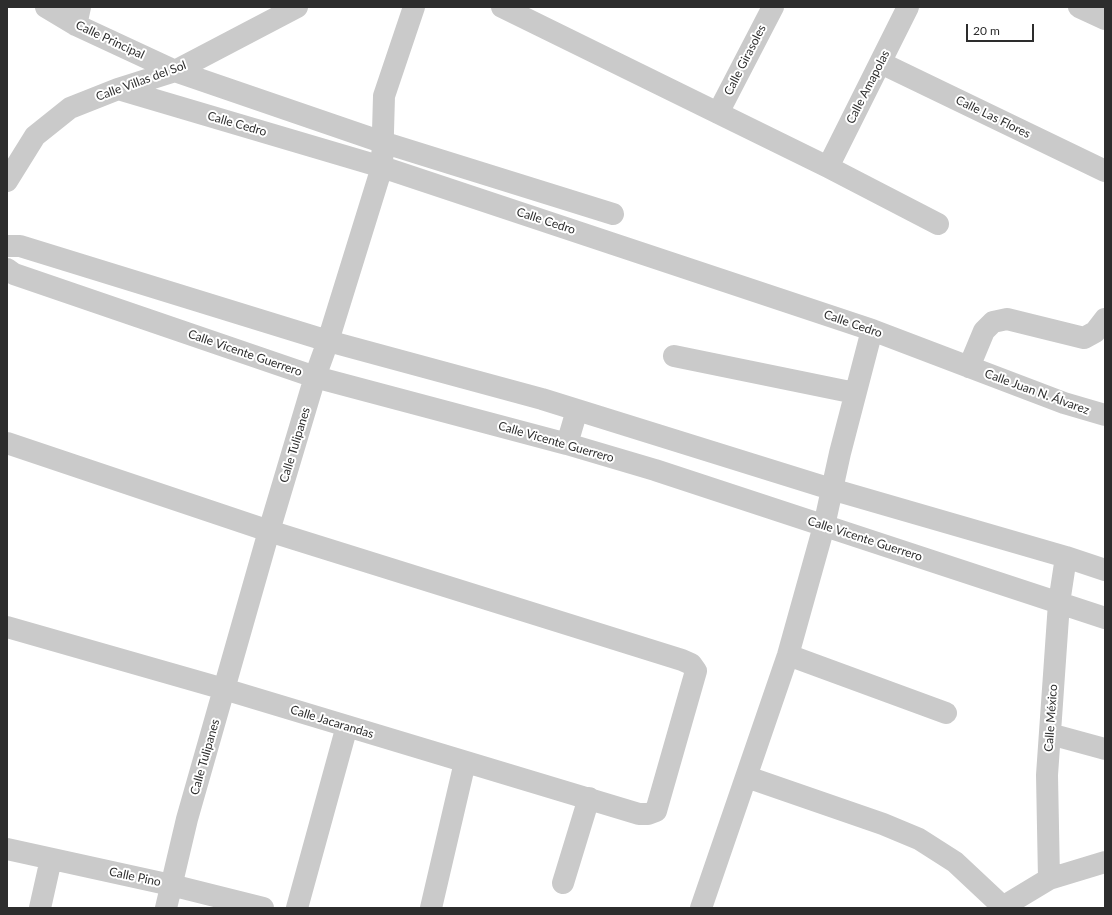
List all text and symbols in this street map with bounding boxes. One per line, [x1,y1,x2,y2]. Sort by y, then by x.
scale bar [968,16,1036,42]
street label: Calle Principal [73,18,147,62]
street label: Calle Girasoles [721,22,769,98]
text: 20 m [973,23,1000,38]
street label: Calle Amapolas [843,48,893,126]
street label: Calle Villas del Sol [94,58,188,104]
street label: Calle Las Flores [953,93,1033,141]
street label: Calle Cedro [206,109,268,139]
street label: Calle Cedro [515,205,577,237]
street label: Calle Cedro [822,307,884,341]
street label: Calle Vicente Guerrero [186,327,304,379]
street label: Calle Juan N. Álvarez [983,366,1091,418]
street label: Calle Tulipanes [277,406,313,484]
street label: Calle Vicente Guerrero [496,419,616,465]
street label: Calle Vicente Guerrero [806,514,924,564]
street label: Calle México [1041,684,1061,752]
street label: Calle Jacarandas [289,702,375,742]
street label: Calle Tulipanes [187,717,223,797]
street label: Calle Pino [108,864,162,890]

